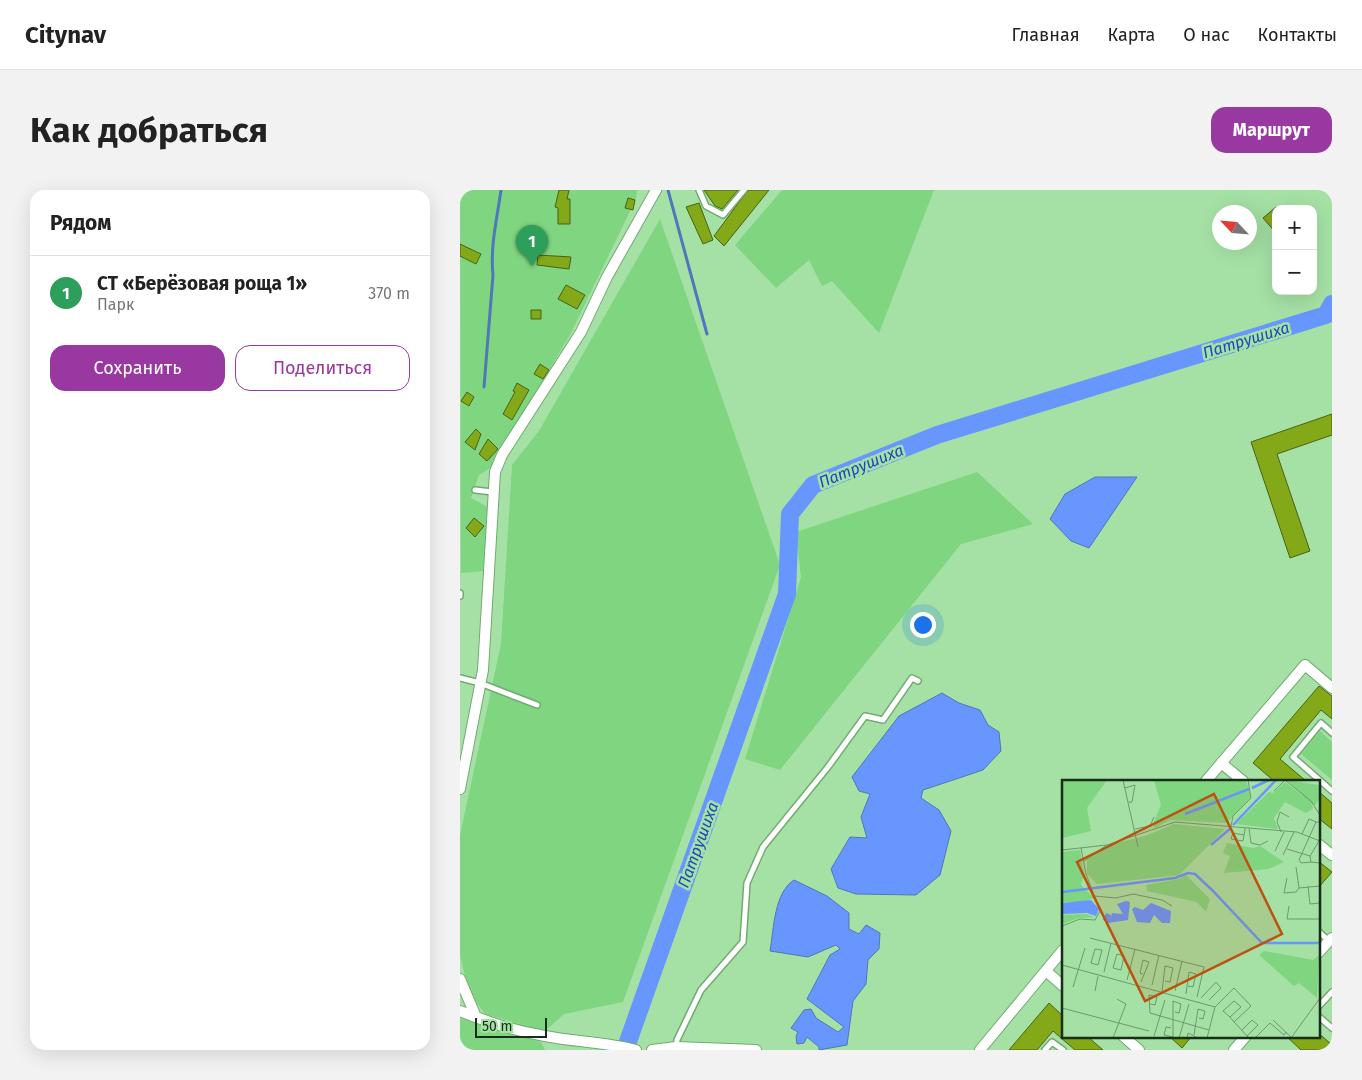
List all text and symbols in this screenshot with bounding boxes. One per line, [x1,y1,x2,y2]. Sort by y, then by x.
text: Citynav [25,21,106,49]
text: Главная [1012,24,1080,46]
text: Карта [1108,24,1155,46]
text: О нас [1183,24,1230,46]
text: Контакты [1258,24,1337,46]
button: Маршрут [1211,107,1332,153]
text: Как добраться [30,109,268,151]
north arrow [1212,205,1257,250]
map controls [1272,205,1317,295]
button: + [1272,205,1317,250]
text: Рядом [50,210,111,236]
pin: 1 [516,225,548,266]
button: − [1272,250,1317,295]
text: СТ «Берёзовая роща 1» [97,272,307,295]
text: 1 [62,284,70,303]
text: 370 m [368,284,410,303]
text: Парк [97,295,134,314]
water label: Патрушиха [1200,318,1292,362]
button: Сохранить [50,345,225,391]
button: Поделиться [235,345,410,391]
water label: Патрушиха [816,440,906,492]
your location [910,612,936,638]
inset map [1062,780,1319,1038]
water label: Патрушиха [674,800,722,890]
scale bar [475,1015,548,1038]
text: 50 m [482,1018,513,1035]

